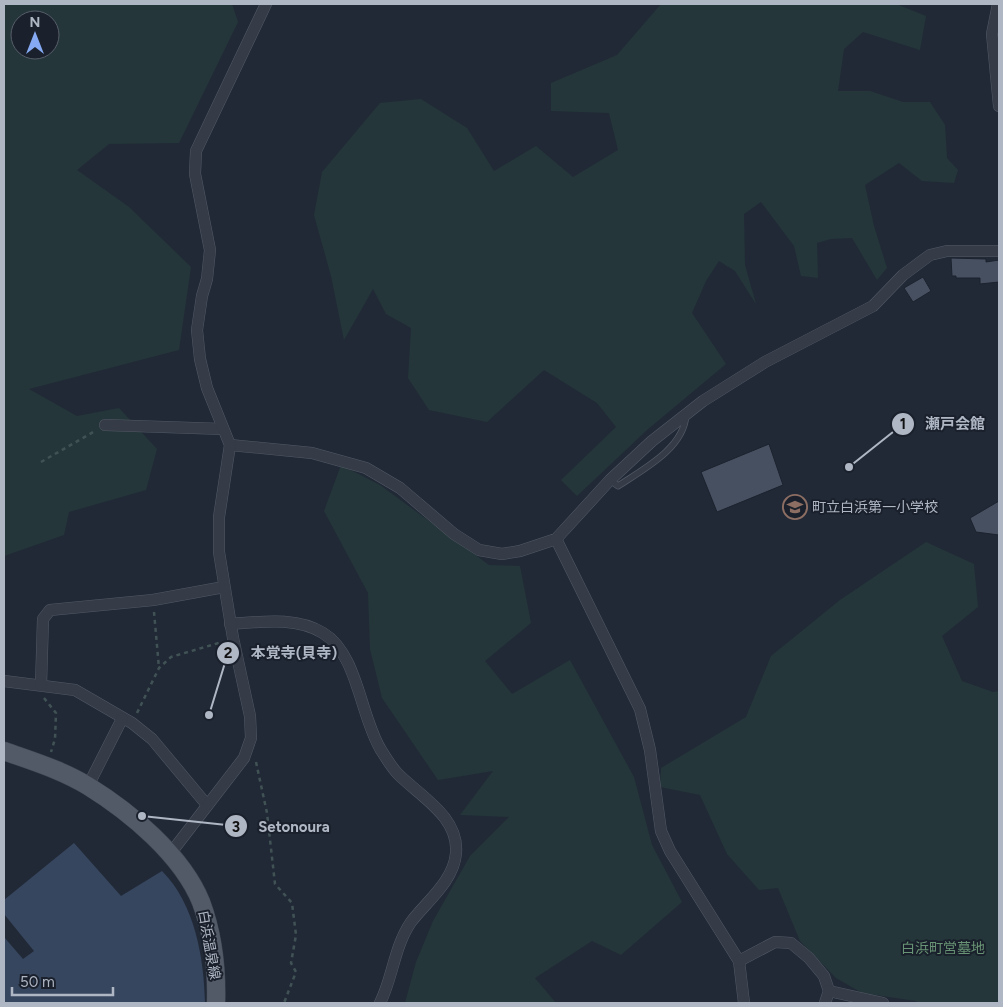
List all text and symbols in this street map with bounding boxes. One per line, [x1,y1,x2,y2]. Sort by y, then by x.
north arrow [10,10,60,60]
text: N [30,14,40,31]
callout: 瀬戸会館 [890,409,995,439]
text: 1 [900,415,906,433]
text: 瀬戸会館 [925,415,985,433]
school or university icon: 町立白浜第一小学校 [782,494,808,520]
place label: 町立白浜第一小学校 [812,499,938,516]
callout: 本覚寺(貝寺) [215,638,347,668]
text: 2 [224,644,233,662]
text: 本覚寺(貝寺) [251,644,337,662]
callout: Setonoura [223,811,340,841]
text: 3 [232,818,240,836]
text: Setonoura [258,818,330,836]
street label: 白浜温泉線 [195,909,223,981]
park label: 白浜町営墓地 [901,940,985,957]
scale bar [12,964,114,996]
text: 50 m [20,973,55,991]

